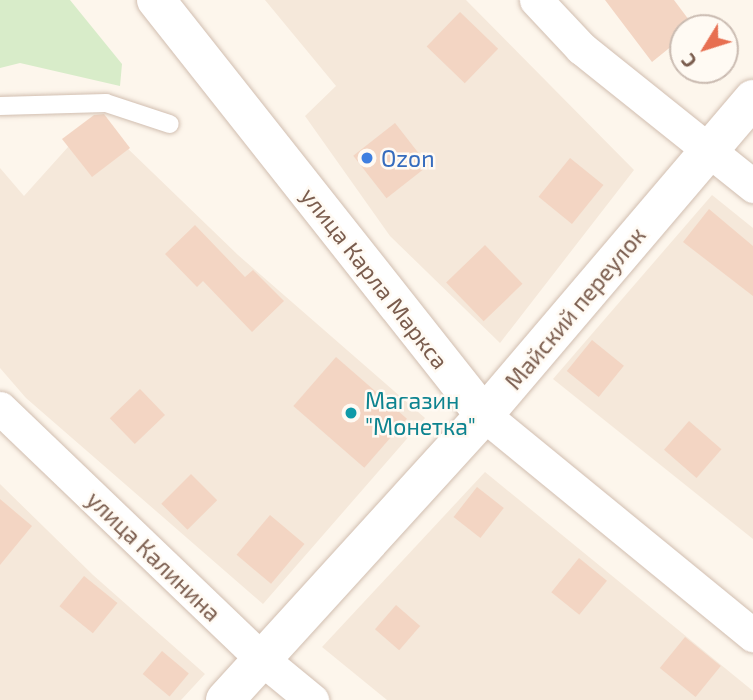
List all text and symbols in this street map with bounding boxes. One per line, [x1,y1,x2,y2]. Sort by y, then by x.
north arrow [669,14,739,84]
text: С [676,50,701,72]
place label: Ozon [381,144,434,172]
marker: Ozon [359,150,375,166]
street label: улица Карла Маркса [296,182,454,374]
street label: Майский переулок [499,221,651,395]
place label: Магазин "Монетка" [365,386,476,440]
marker: Магазин "Монетка" [343,405,359,421]
street label: улица Калинина [81,485,227,627]

